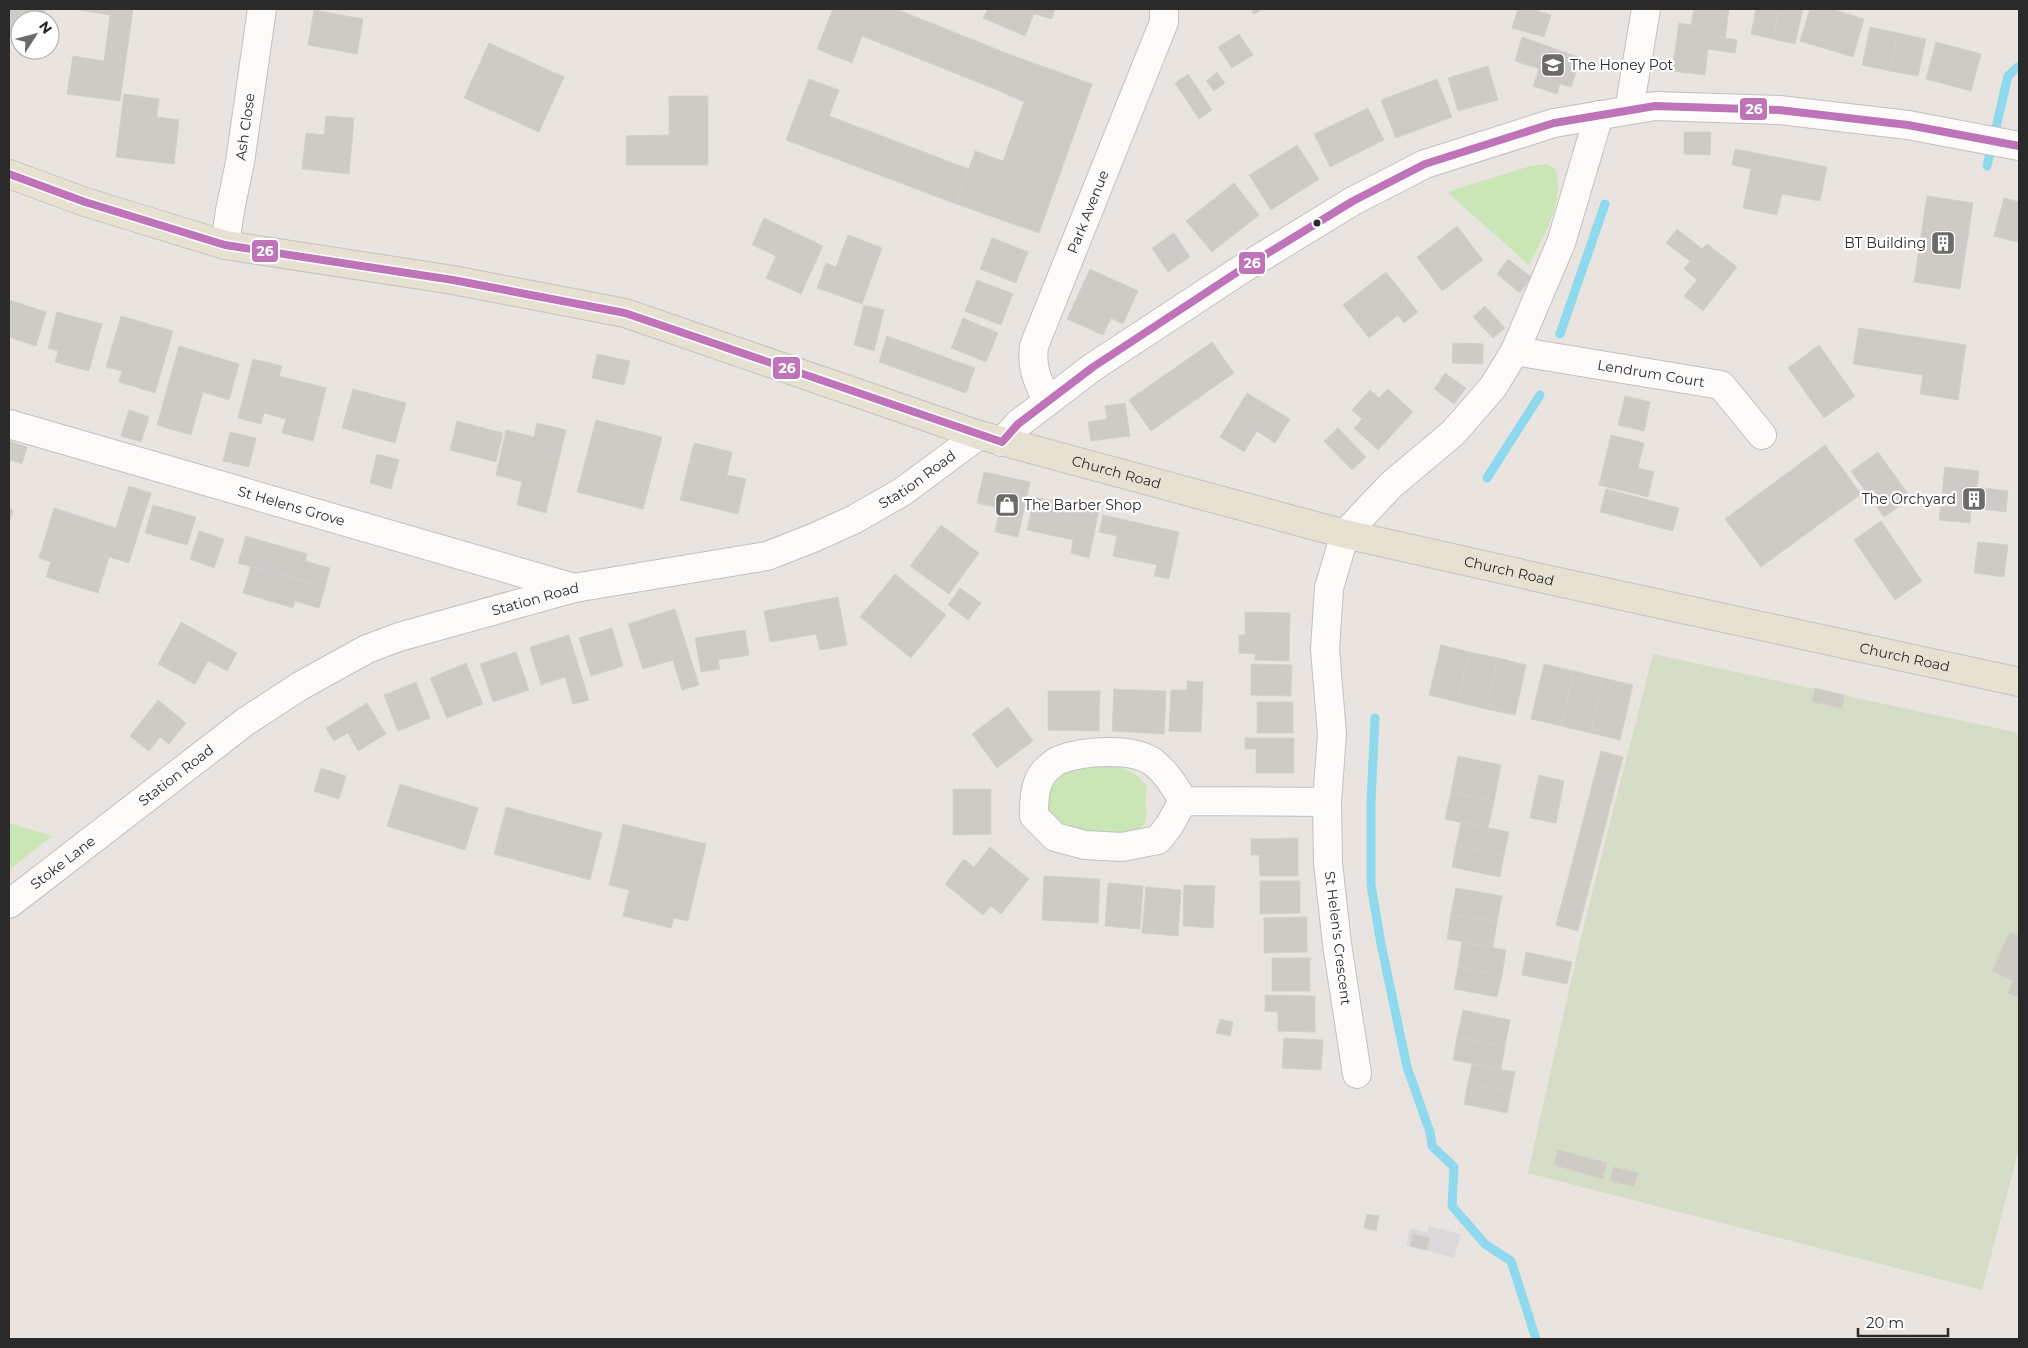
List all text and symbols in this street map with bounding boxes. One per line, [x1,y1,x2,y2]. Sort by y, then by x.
north arrow [10,10,60,60]
text: N [35,17,56,37]
school or university icon: The Honey Pot [1540,52,1566,78]
place label: The Honey Pot [1570,56,1674,74]
street label: Ash Close [231,92,259,162]
line badge: 26 [1739,97,1768,121]
text: 26 [1745,100,1763,118]
street label: Park Avenue [1063,167,1113,256]
unlabelled marker [1312,218,1322,228]
building icon: BT Building [1930,230,1956,256]
place label: BT Building [1844,234,1926,252]
line badge: 26 [251,239,279,263]
text: 26 [256,242,274,260]
line badge: 26 [1238,251,1266,275]
text: 26 [1243,254,1261,272]
line badge: 26 [772,356,801,380]
street label: Lendrum Court [1596,356,1706,391]
text: 26 [778,359,796,377]
street label: Station Road [875,446,959,513]
street label: Church Road [1070,451,1163,493]
street label: St Helens Grove [236,482,347,530]
building icon: The Orchyard [1961,486,1987,512]
place label: The Orchyard [1862,490,1956,508]
shop icon: The Barber Shop [994,492,1020,518]
place label: The Barber Shop [1024,496,1142,514]
street label: Church Road [1462,552,1556,590]
street label: Station Road [489,578,580,620]
street label: Church Road [1858,639,1952,676]
street label: Station Road [135,740,217,810]
street label: Stoke Lane [27,832,99,893]
street label: St Helen's Crescent [1321,870,1355,1006]
scale bar [1858,1306,1948,1338]
text: 20 m [1866,1313,1904,1332]

